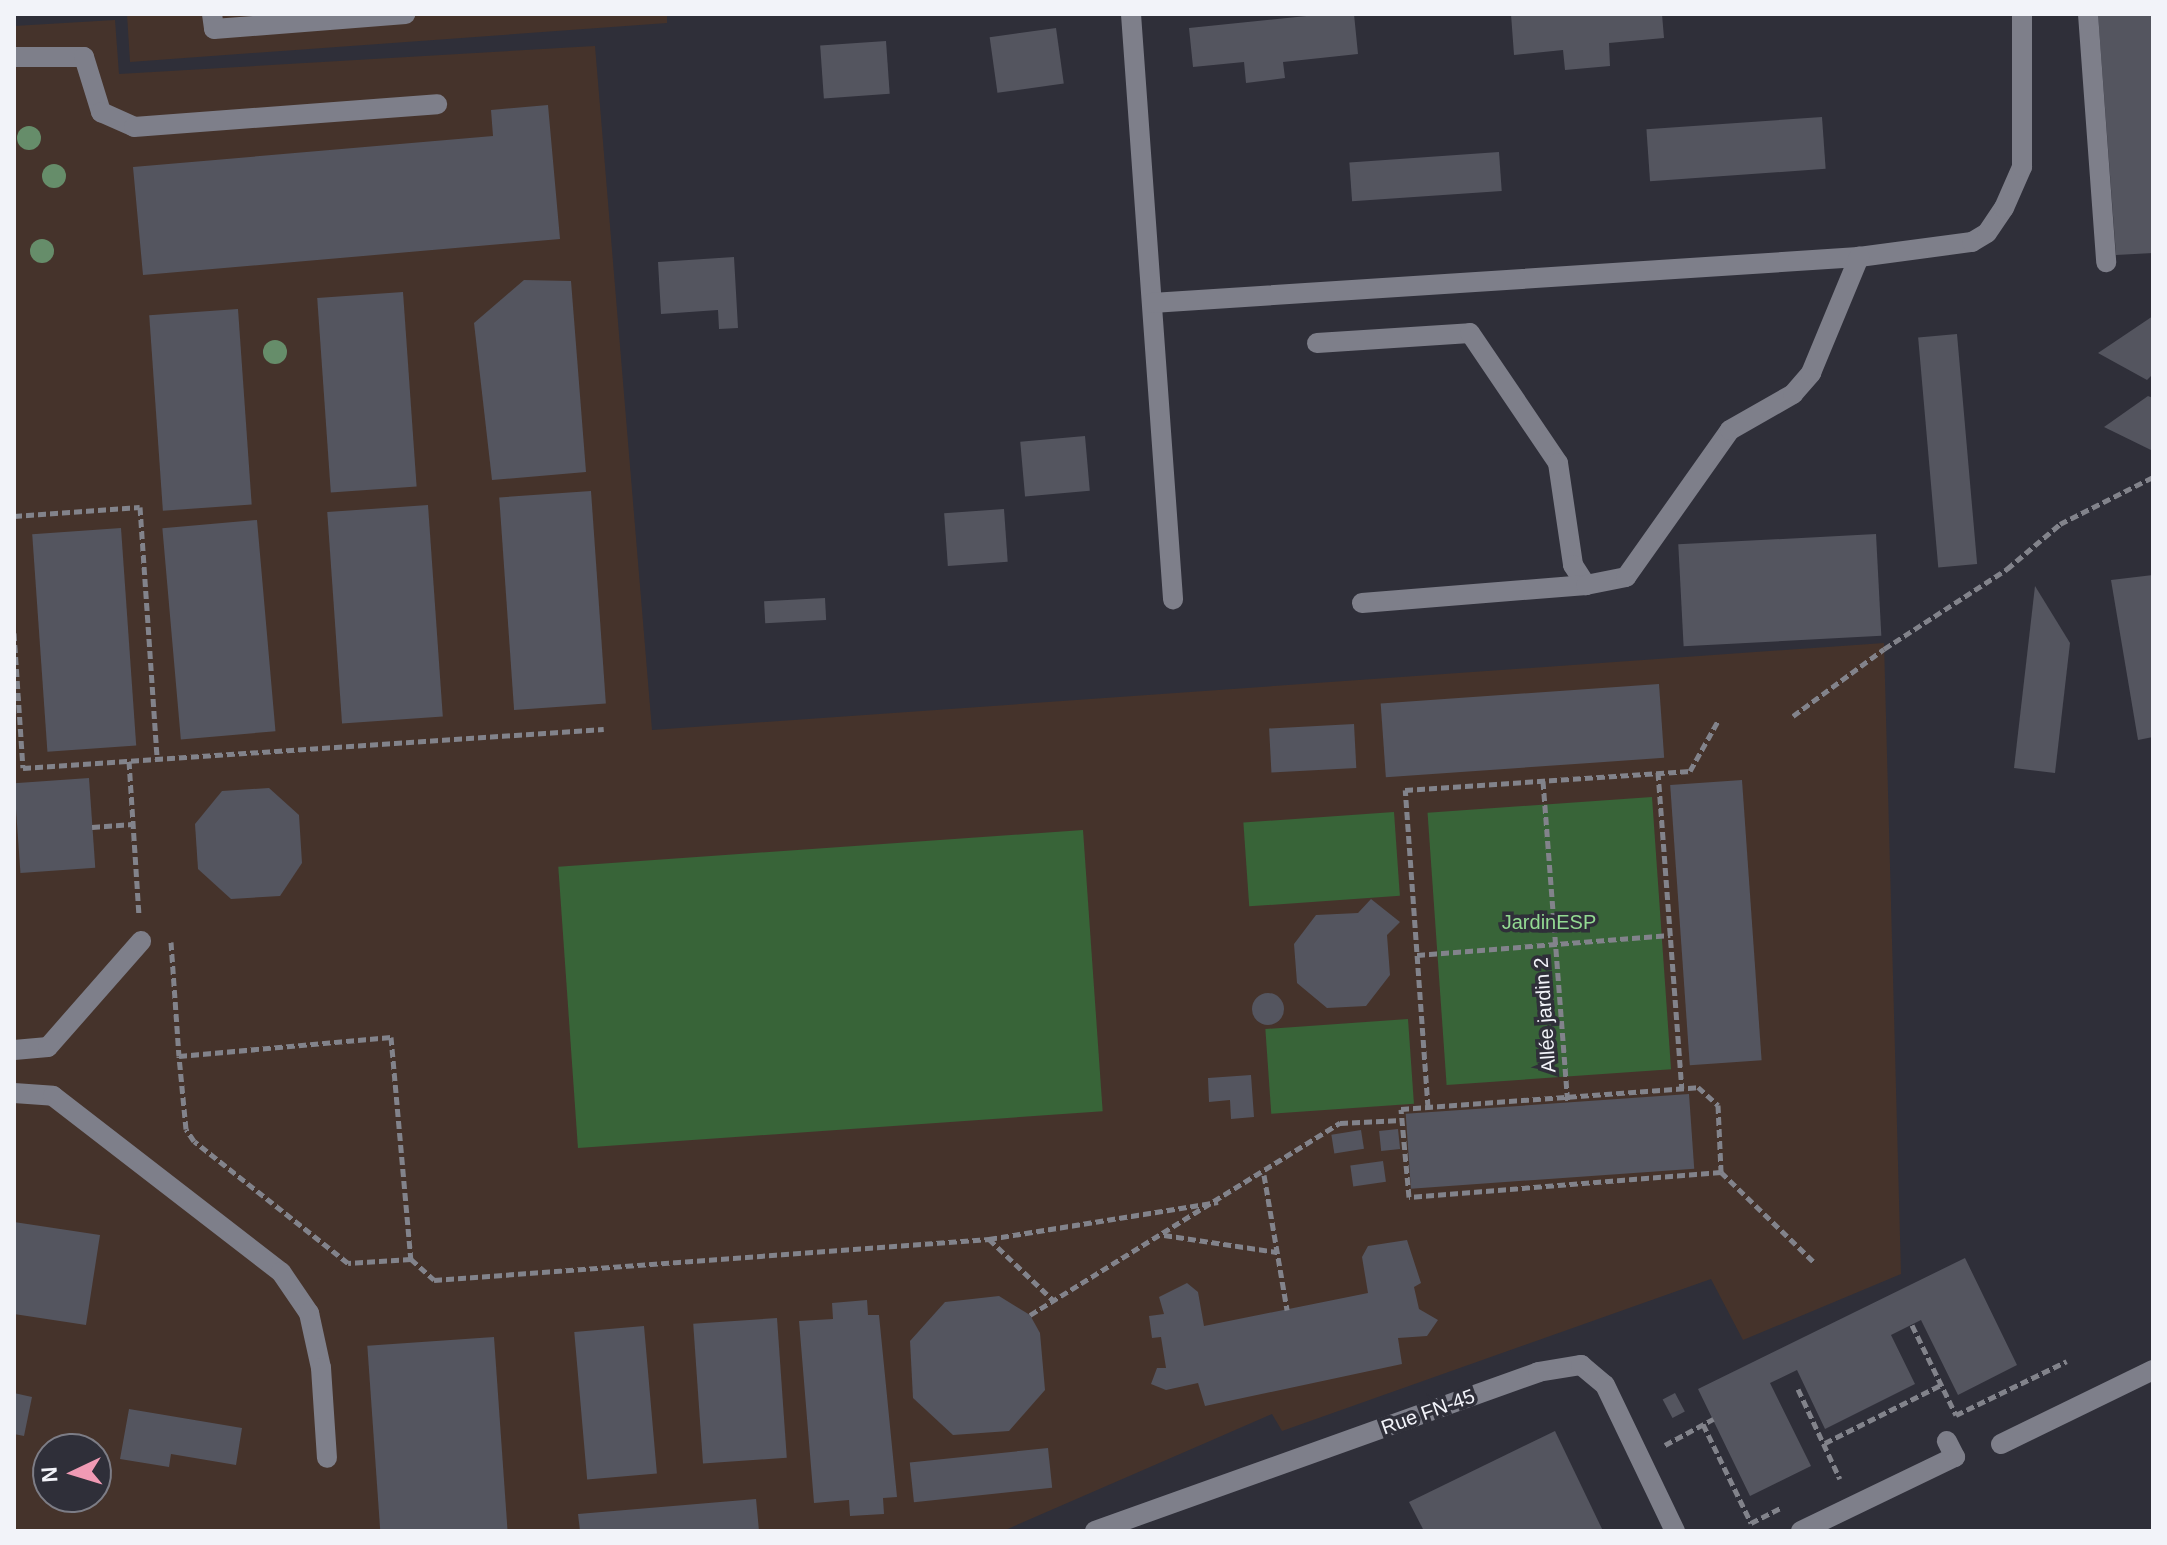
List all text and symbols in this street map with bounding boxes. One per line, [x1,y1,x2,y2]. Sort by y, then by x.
park label: JardinESP [1502,910,1596,934]
street label: Allée jardin 2 [1529,956,1561,1074]
street label: Rue FN-45 [1378,1384,1478,1440]
north arrow [32,1433,112,1513]
text: N [37,1466,63,1483]

